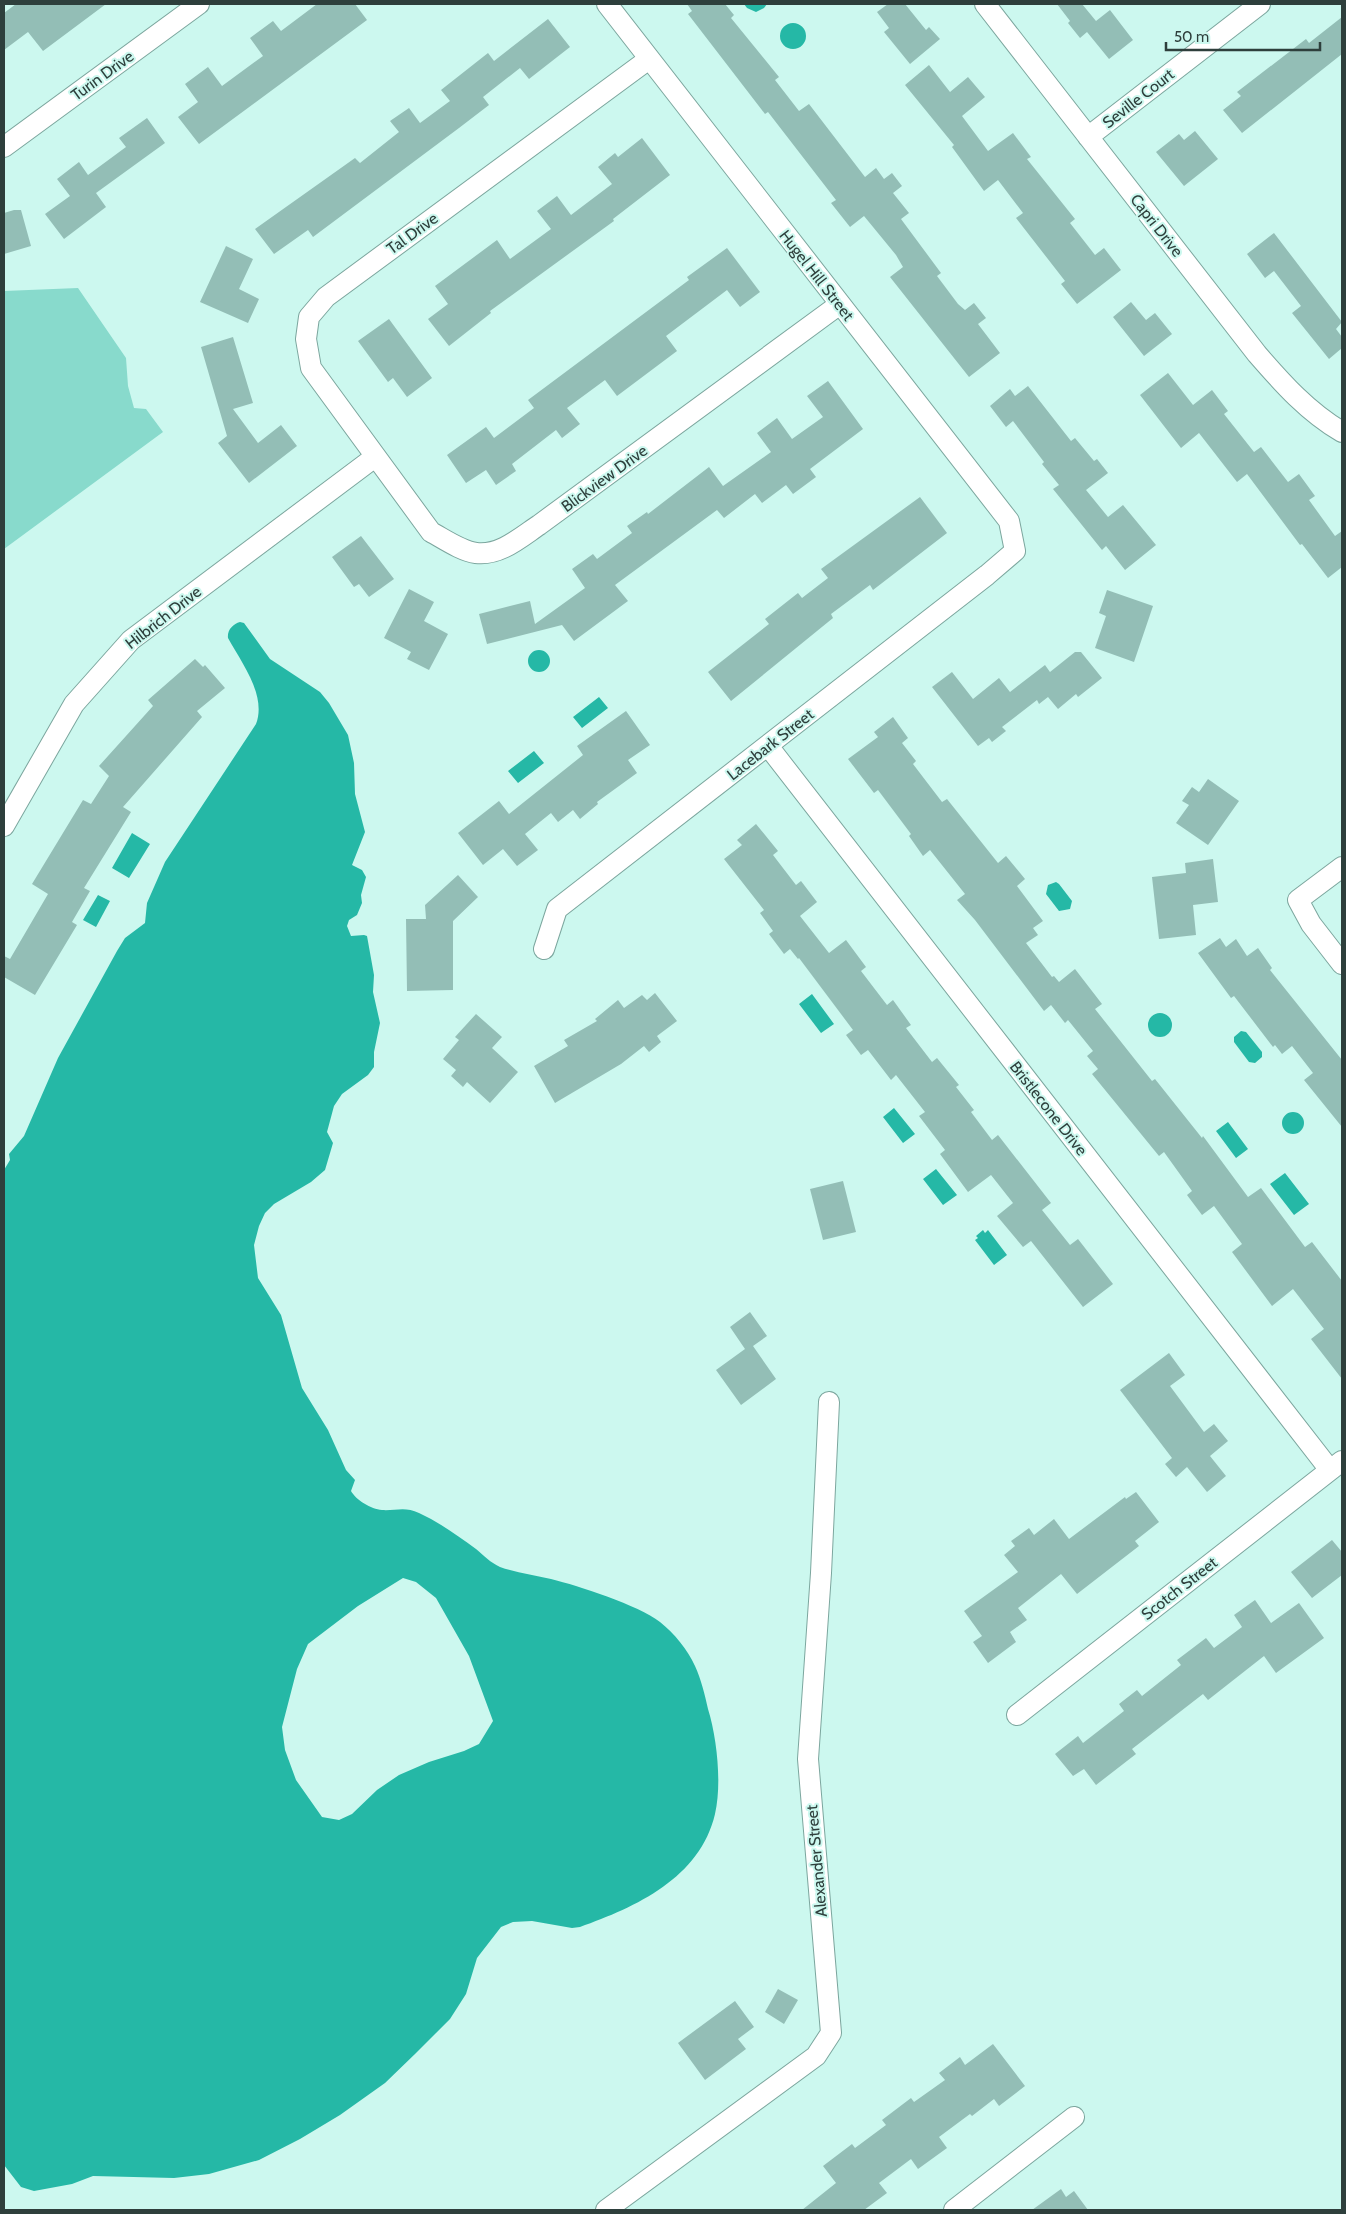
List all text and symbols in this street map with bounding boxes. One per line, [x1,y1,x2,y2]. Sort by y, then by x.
scale bar [1166,20,1320,52]
text: 50 m [1174,28,1209,46]
street label: Turin Drive [67,46,137,104]
street label: Seville Court [1099,64,1178,132]
street label: Capri Drive [1126,190,1187,260]
street label: Tal Drive [383,209,442,258]
street label: Hugel Hill Street [775,226,858,325]
street label: Blickview Drive [558,441,651,516]
street label: Hilbrich Drive [122,582,205,653]
street label: Lacebark Street [723,704,818,784]
street label: Bristlecone Drive [1006,1057,1091,1159]
street label: Scotch Street [1138,1552,1222,1624]
street label: Alexander Street [802,1803,831,1918]

